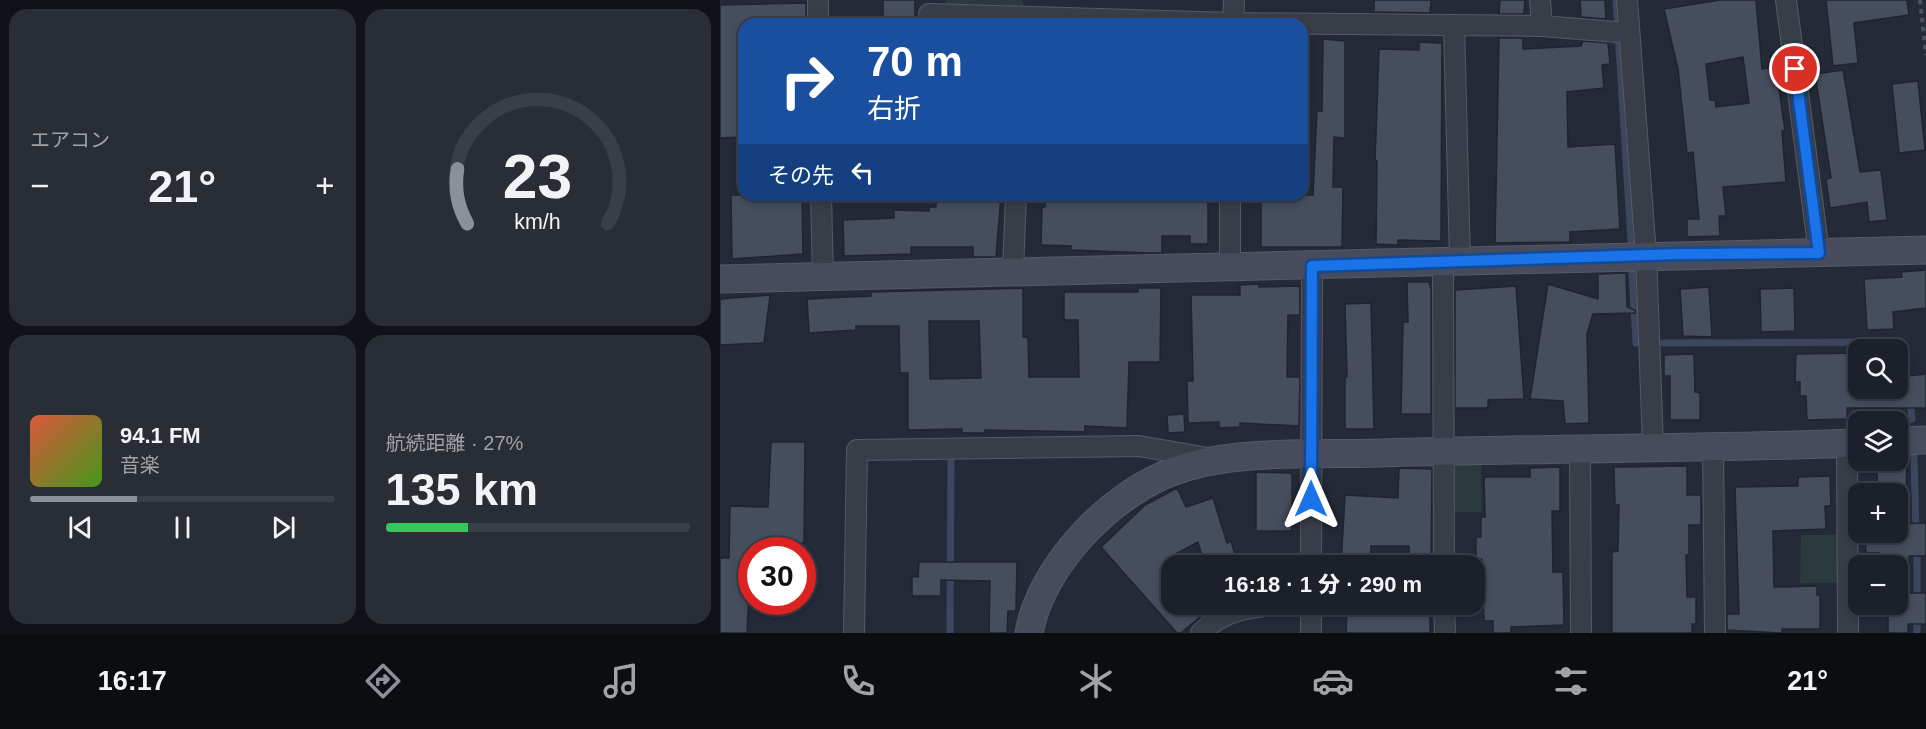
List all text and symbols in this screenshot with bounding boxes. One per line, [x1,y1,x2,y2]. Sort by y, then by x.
text: 70 m [867,38,963,85]
icon: right [768,42,846,120]
pin [1769,43,1820,94]
icon: arrive [1778,52,1811,85]
text: 右折 [867,94,921,124]
text: エアコン [30,129,110,151]
text: 23 [503,142,572,211]
icon: left [846,156,879,189]
text: 21° [148,161,216,212]
text: その先 [768,163,834,188]
text: − [30,167,49,204]
text: + [315,167,335,204]
text: km/h [515,211,561,235]
map controls [1848,339,1908,615]
button: search [1848,339,1908,399]
button: layers [1848,411,1908,471]
text: 94.1 FM [120,423,201,448]
text: 航続距離 · 27% [386,432,523,454]
text: 音楽 [120,454,160,476]
text: 135 km [386,464,538,515]
position arrow [1279,467,1343,531]
button: + [1848,483,1908,543]
icon: previous [64,511,97,544]
icon: pause [166,511,199,544]
icon: next [267,511,300,544]
speed limit sign: 30 [738,537,816,615]
button: − [1848,555,1908,615]
text: 16:18 · 1 分 · 290 m [1224,572,1422,597]
icon: directions [362,660,404,702]
icon: music [600,660,642,702]
icon: phone [837,660,879,702]
icon: climate [1075,660,1117,702]
icon: car [1312,660,1354,702]
icon: filters [1550,660,1592,702]
text: 16:17 [98,666,167,696]
text: 21° [1787,666,1828,696]

